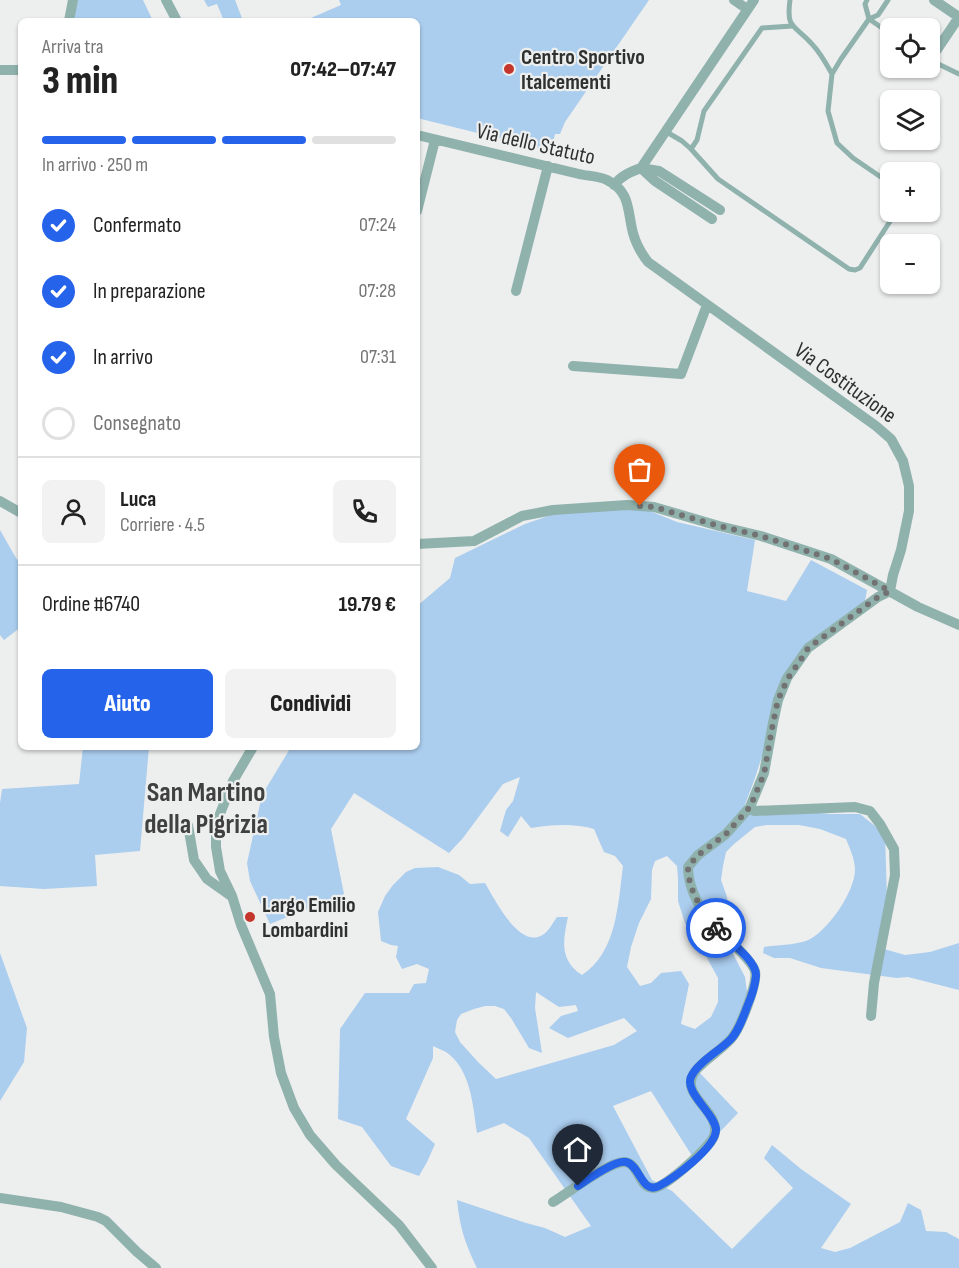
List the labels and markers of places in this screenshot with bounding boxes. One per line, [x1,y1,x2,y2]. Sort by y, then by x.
place label: Centro Sportivo Italcementi [521,44,645,96]
marker: Centro Sportivo Italcementi [502,62,516,76]
pin [614,444,665,506]
place label: Largo Emilio Lombardini [262,892,356,944]
marker: Largo Emilio Lombardini [243,910,257,924]
pin [552,1124,603,1186]

